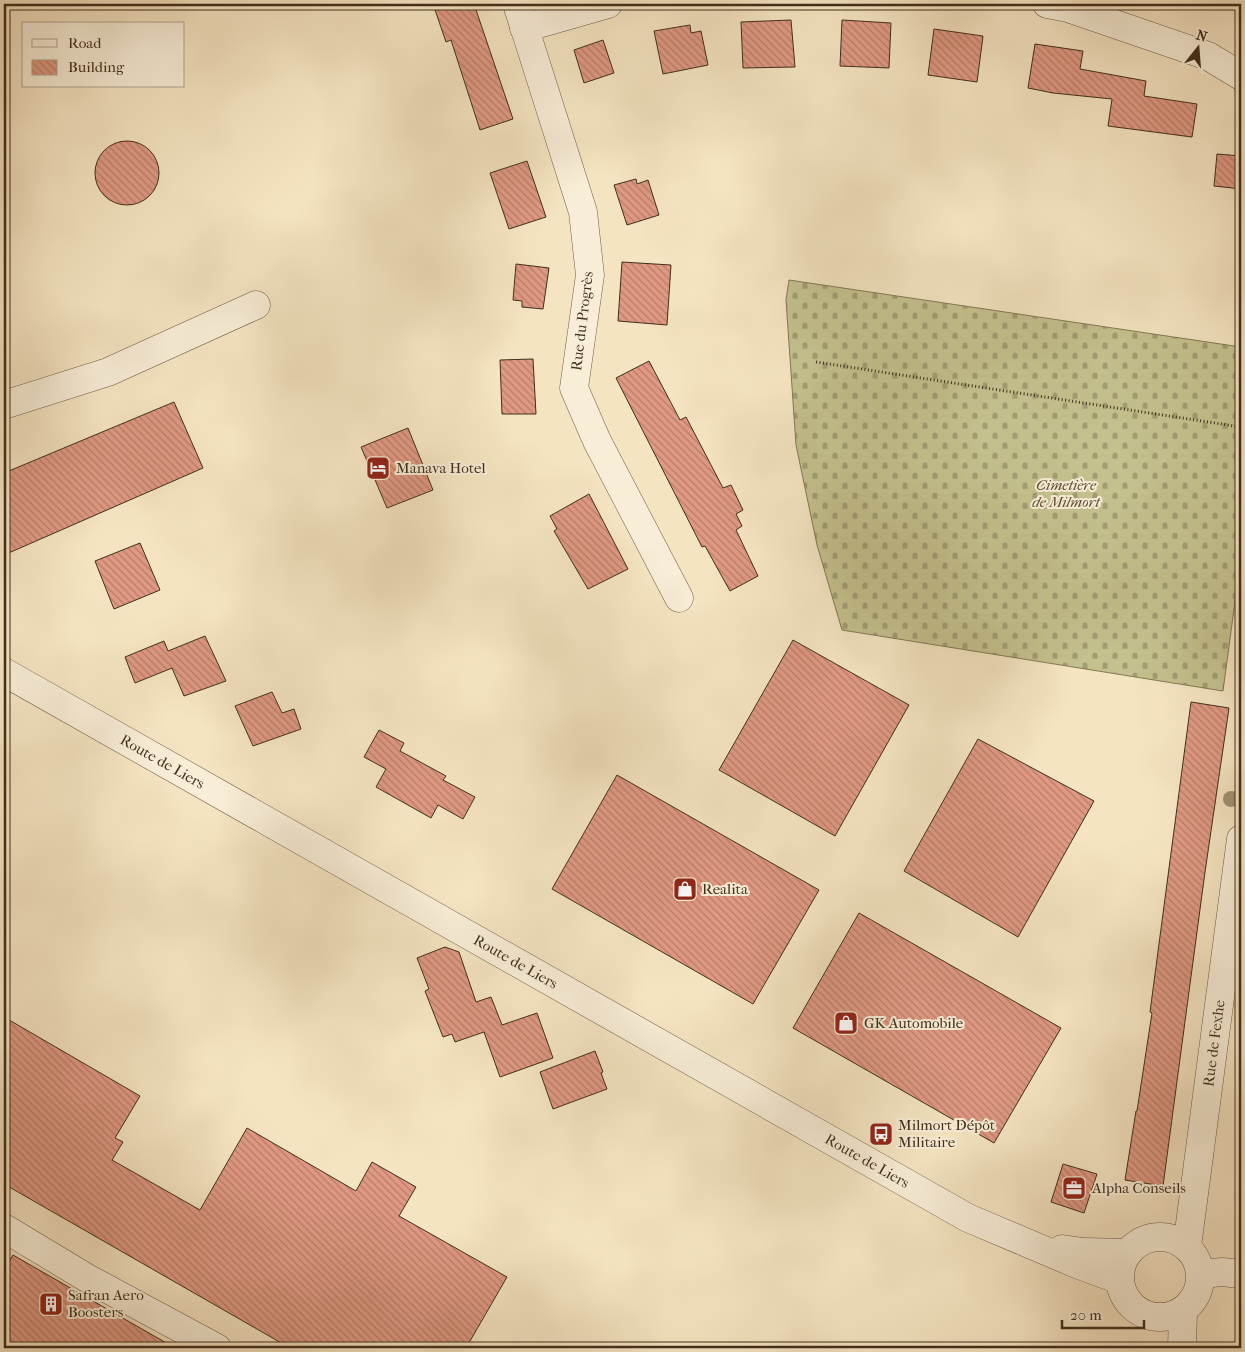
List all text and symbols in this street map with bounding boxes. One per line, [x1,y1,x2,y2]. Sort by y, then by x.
legend [22,22,185,88]
north arrow [1172,22,1222,72]
text: N [1194,26,1210,46]
text: Road [68,34,102,52]
text: Building [68,58,125,76]
street label: Rue du Progrès [567,270,597,372]
hotel icon: Manava Hotel [365,455,391,481]
place label: Manava Hotel [396,459,486,477]
park label: Cimetière de Milmort [1032,476,1101,511]
street label: Route de Liers [117,731,208,793]
shop icon: Realita [672,876,698,902]
place label: Realita [702,880,749,898]
street label: Route de Liers [470,931,561,993]
street label: Rue de Fexhe [1199,998,1229,1088]
shop icon: GK Automobile [833,1010,859,1036]
place label: GK Automobile [864,1014,964,1032]
place label: Milmort Dépôt Militaire [898,1116,996,1151]
bus stop icon: Milmort Dépôt Militaire [868,1121,894,1147]
street label: Route de Liers [822,1130,913,1192]
office icon: Alpha Conseils [1061,1175,1087,1201]
place label: Alpha Conseils [1091,1179,1186,1197]
place label: Safran Aero Boosters [68,1286,144,1321]
building icon: Safran Aero Boosters [38,1291,64,1317]
scale bar [1062,1297,1145,1329]
text: 20 m [1070,1306,1102,1324]

